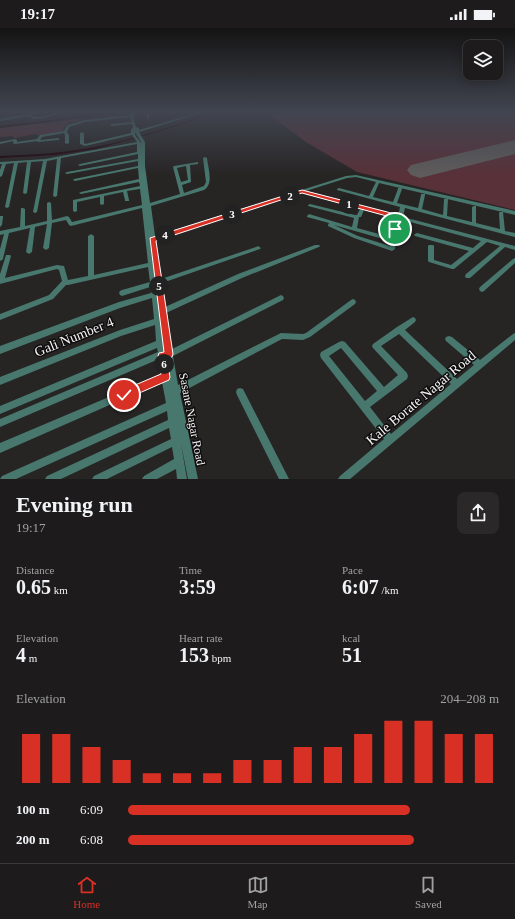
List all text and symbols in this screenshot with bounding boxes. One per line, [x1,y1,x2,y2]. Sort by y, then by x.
text: 19:17 [20,6,55,22]
map controls [463,40,503,80]
button: layers [463,40,503,80]
pin: 2 [280,186,300,206]
text: 2 [287,190,293,202]
pin: 1 [339,194,359,214]
text: 1 [346,198,352,210]
pin: 3 [222,204,242,224]
text: 3 [229,208,235,220]
pin [378,212,412,246]
icon: arrive [384,218,406,240]
pin: 4 [155,225,175,245]
text: 4 [162,229,168,241]
pin: 5 [149,276,169,296]
text: 5 [156,280,162,292]
street label: Gali Number 4 [32,314,116,360]
street label: Kale Borate Nagar Road [363,348,479,448]
pin: 6 [154,354,174,374]
text: 6 [161,358,167,370]
street label: Sasane Nagar Road [176,372,208,466]
pin [107,378,141,412]
icon: check [113,384,135,406]
text: Evening run [16,492,133,517]
button: share [457,492,499,534]
text: 19:17 [16,520,46,535]
text: Distance [16,564,54,576]
text: Time [179,564,202,576]
text: Pace [342,564,363,576]
text: 0.65 [16,576,51,598]
text: 3:59 [179,576,216,598]
text: 6:07 [342,576,379,598]
text: km [51,584,68,596]
text: /km [379,584,399,596]
text: Elevation [16,632,58,644]
text: Heart rate [179,632,223,644]
text: kcal [342,632,360,644]
text: 4 [16,644,26,666]
text: 153 [179,644,209,666]
text: 51 [342,644,362,666]
text: m [26,652,37,664]
text: bpm [209,652,231,664]
text: Elevation [16,691,66,706]
text: 204–208 m [440,691,499,706]
text: 100 m [16,802,50,817]
text: 6:09 [80,802,103,817]
text: 200 m [16,832,50,847]
text: 6:08 [80,832,103,847]
tab: Home [73,874,100,910]
tab: Map [247,874,269,910]
tab: Saved [415,874,442,910]

